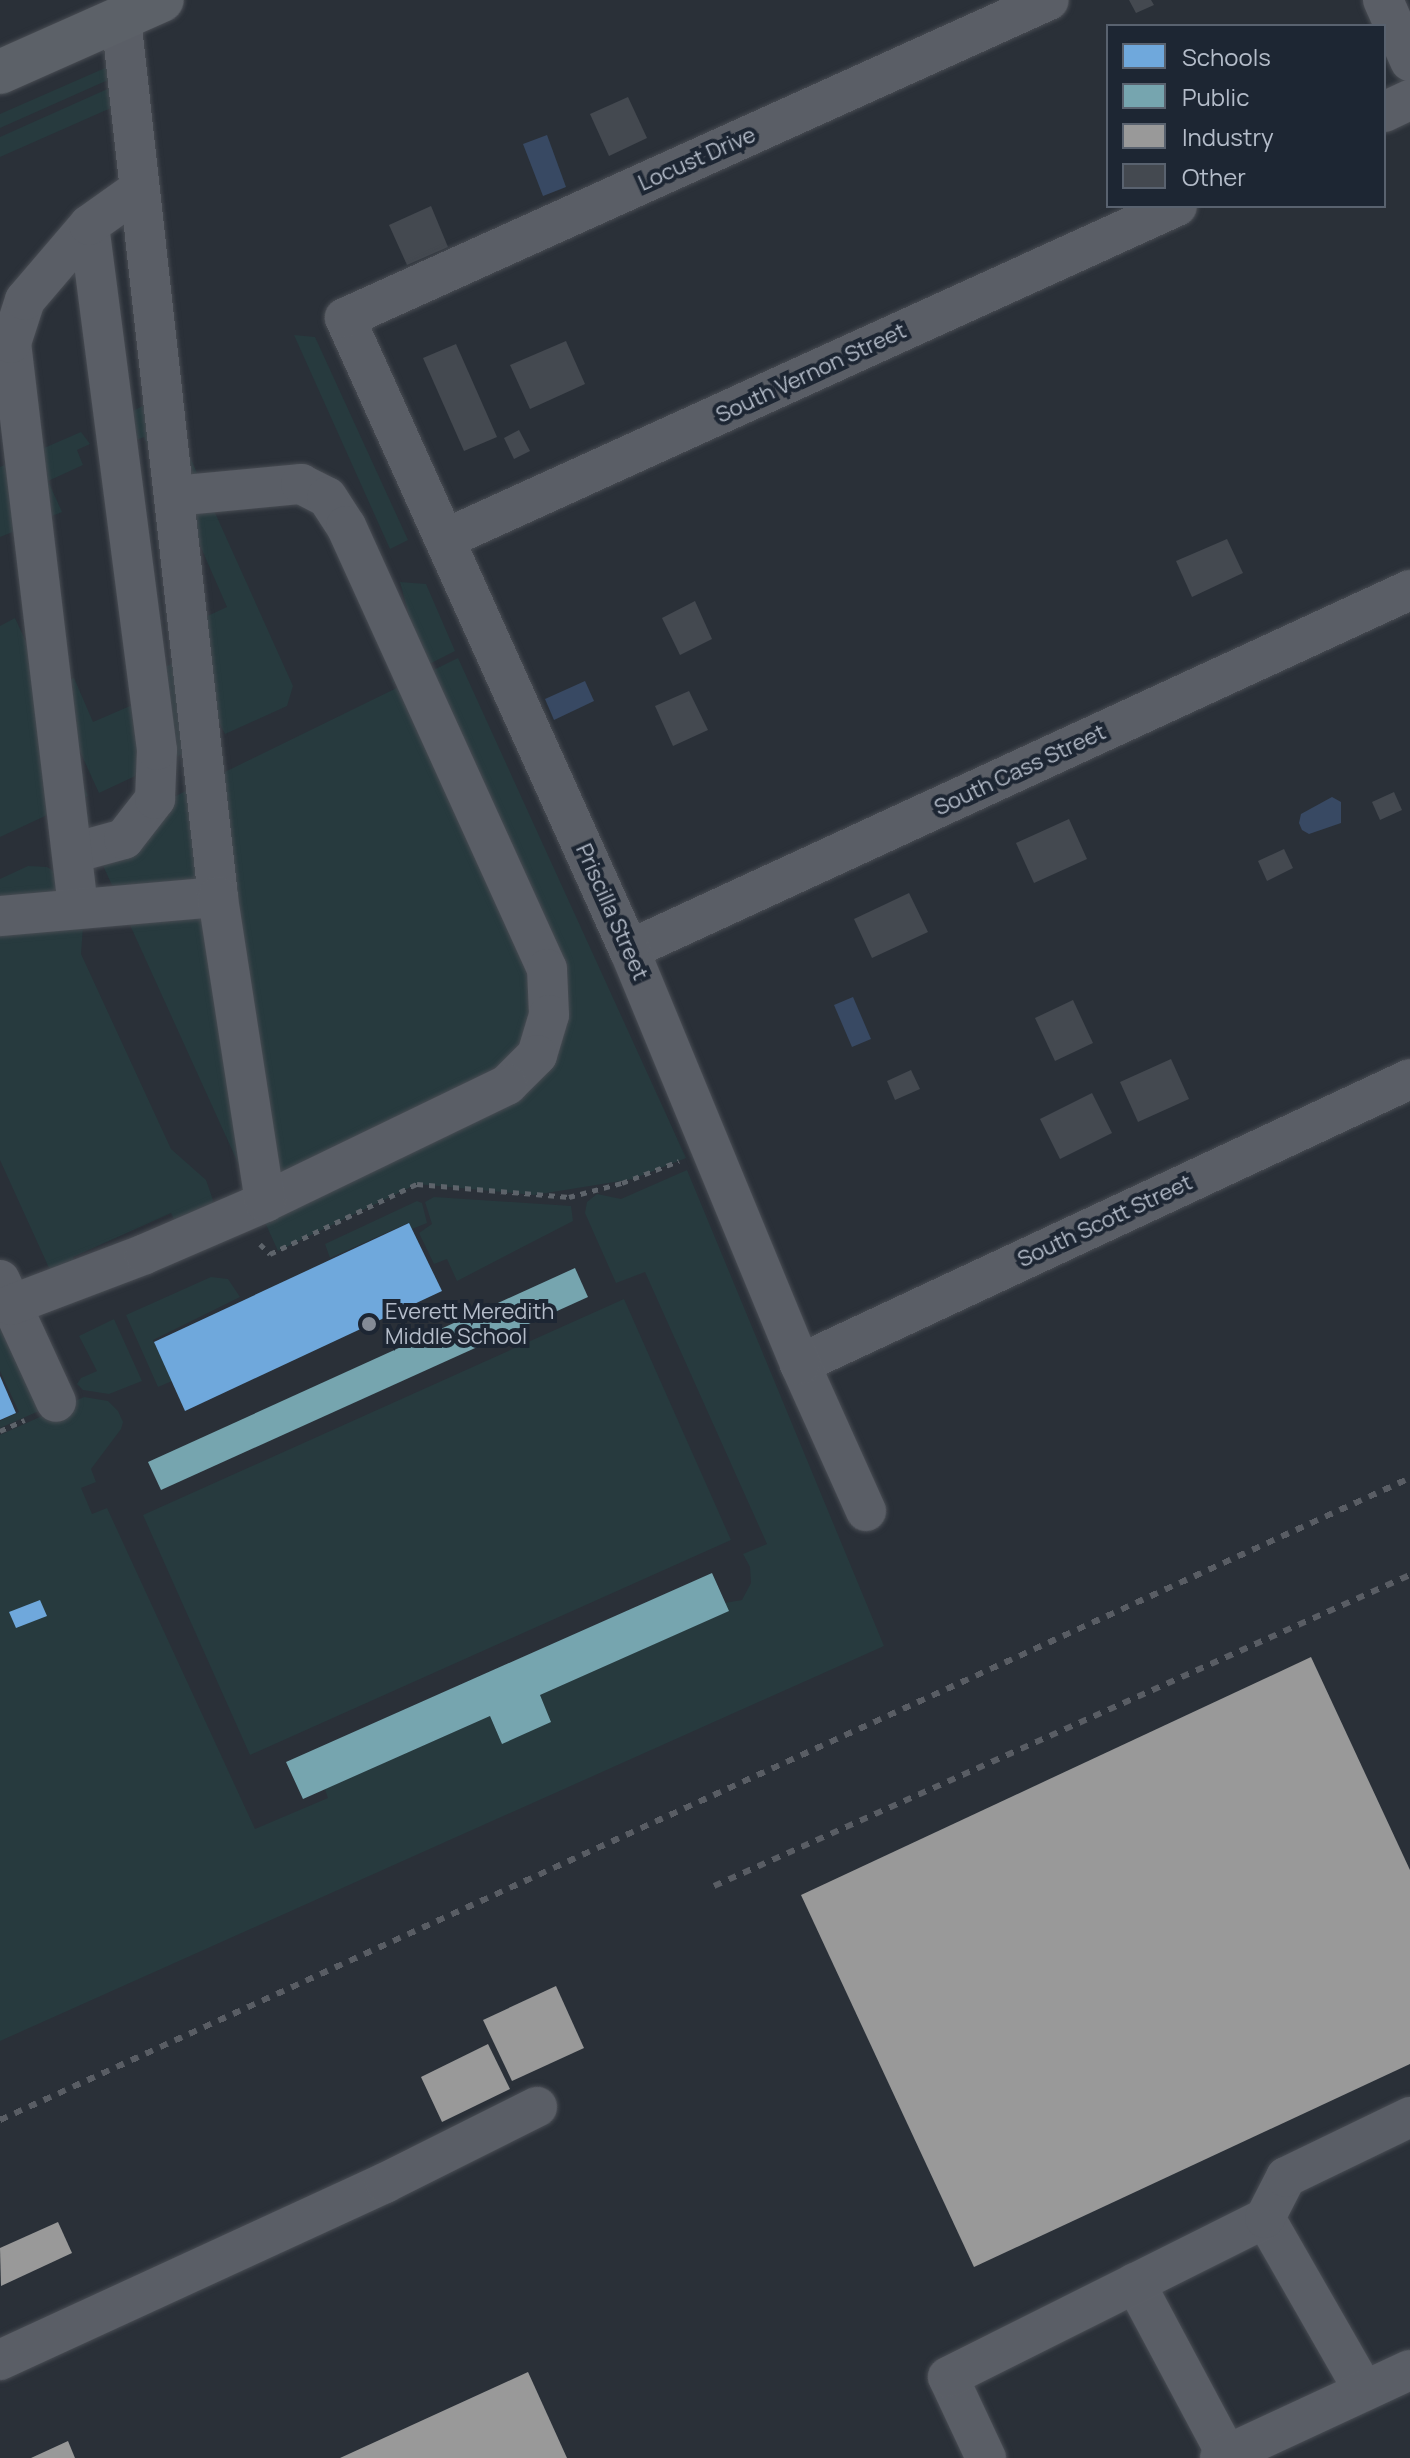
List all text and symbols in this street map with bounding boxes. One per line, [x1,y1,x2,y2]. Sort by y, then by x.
legend [1106,24,1386,208]
text: Schools [1182,40,1271,73]
text: Public [1182,80,1249,113]
text: Industry [1182,120,1274,153]
street label: Locust Drive [634,121,760,197]
text: Other [1182,160,1246,193]
street label: South Vernon Street [712,317,910,429]
street label: South Cass Street [930,719,1110,821]
street label: Priscilla Street [570,840,654,984]
street label: South Scott Street [1013,1169,1197,1273]
place label: Everett Meredith Middle School [385,1298,554,1350]
marker: Everett Meredith Middle School [360,1315,378,1333]

